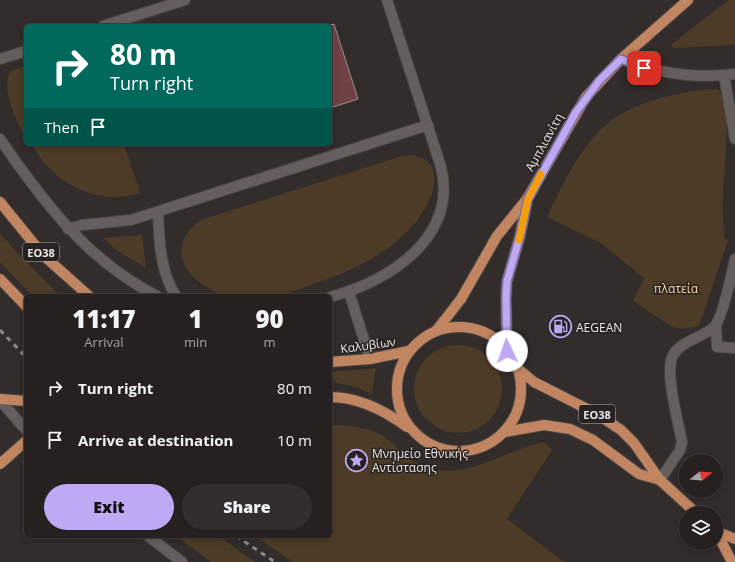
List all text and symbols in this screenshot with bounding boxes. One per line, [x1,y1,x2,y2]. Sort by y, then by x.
text: 80 m [110,35,177,73]
icon: right [44,40,96,92]
pin [627,51,661,85]
icon: arrive [633,57,655,79]
text: Turn right [110,71,193,95]
street label: Αμπλιανίτη [521,110,567,174]
icon: arrive [87,116,109,138]
text: Then [44,117,79,137]
road number: ΕΟ38 [23,243,59,261]
park label: πλατεία [654,280,699,297]
text: 11:17 [72,302,136,335]
text: 1 [188,302,203,335]
text: 90 [256,302,284,335]
fuel station icon: AEGEAN [548,314,574,340]
place label: AEGEAN [576,319,622,336]
position arrow [486,330,528,372]
text: Arrival [84,333,124,351]
text: min [184,333,207,351]
text: m [264,333,276,351]
street label: Καλυβίων [339,333,397,357]
icon: right [44,377,66,399]
text: Turn right [78,378,153,398]
text: 80 m [277,378,312,398]
road number: ΕΟ38 [579,405,615,423]
icon: arrive [44,429,66,451]
text: Arrive at destination [78,430,233,450]
text: 10 m [277,430,312,450]
place label: Μνημείο Εθνικής Αντίστασης [372,445,468,476]
place icon: Μνημείο Εθνικής Αντίστασης [343,447,369,473]
north arrow [679,454,723,498]
map controls [679,454,723,550]
button: Exit [44,484,174,530]
button: Share [182,484,312,530]
button: layers [679,506,723,550]

